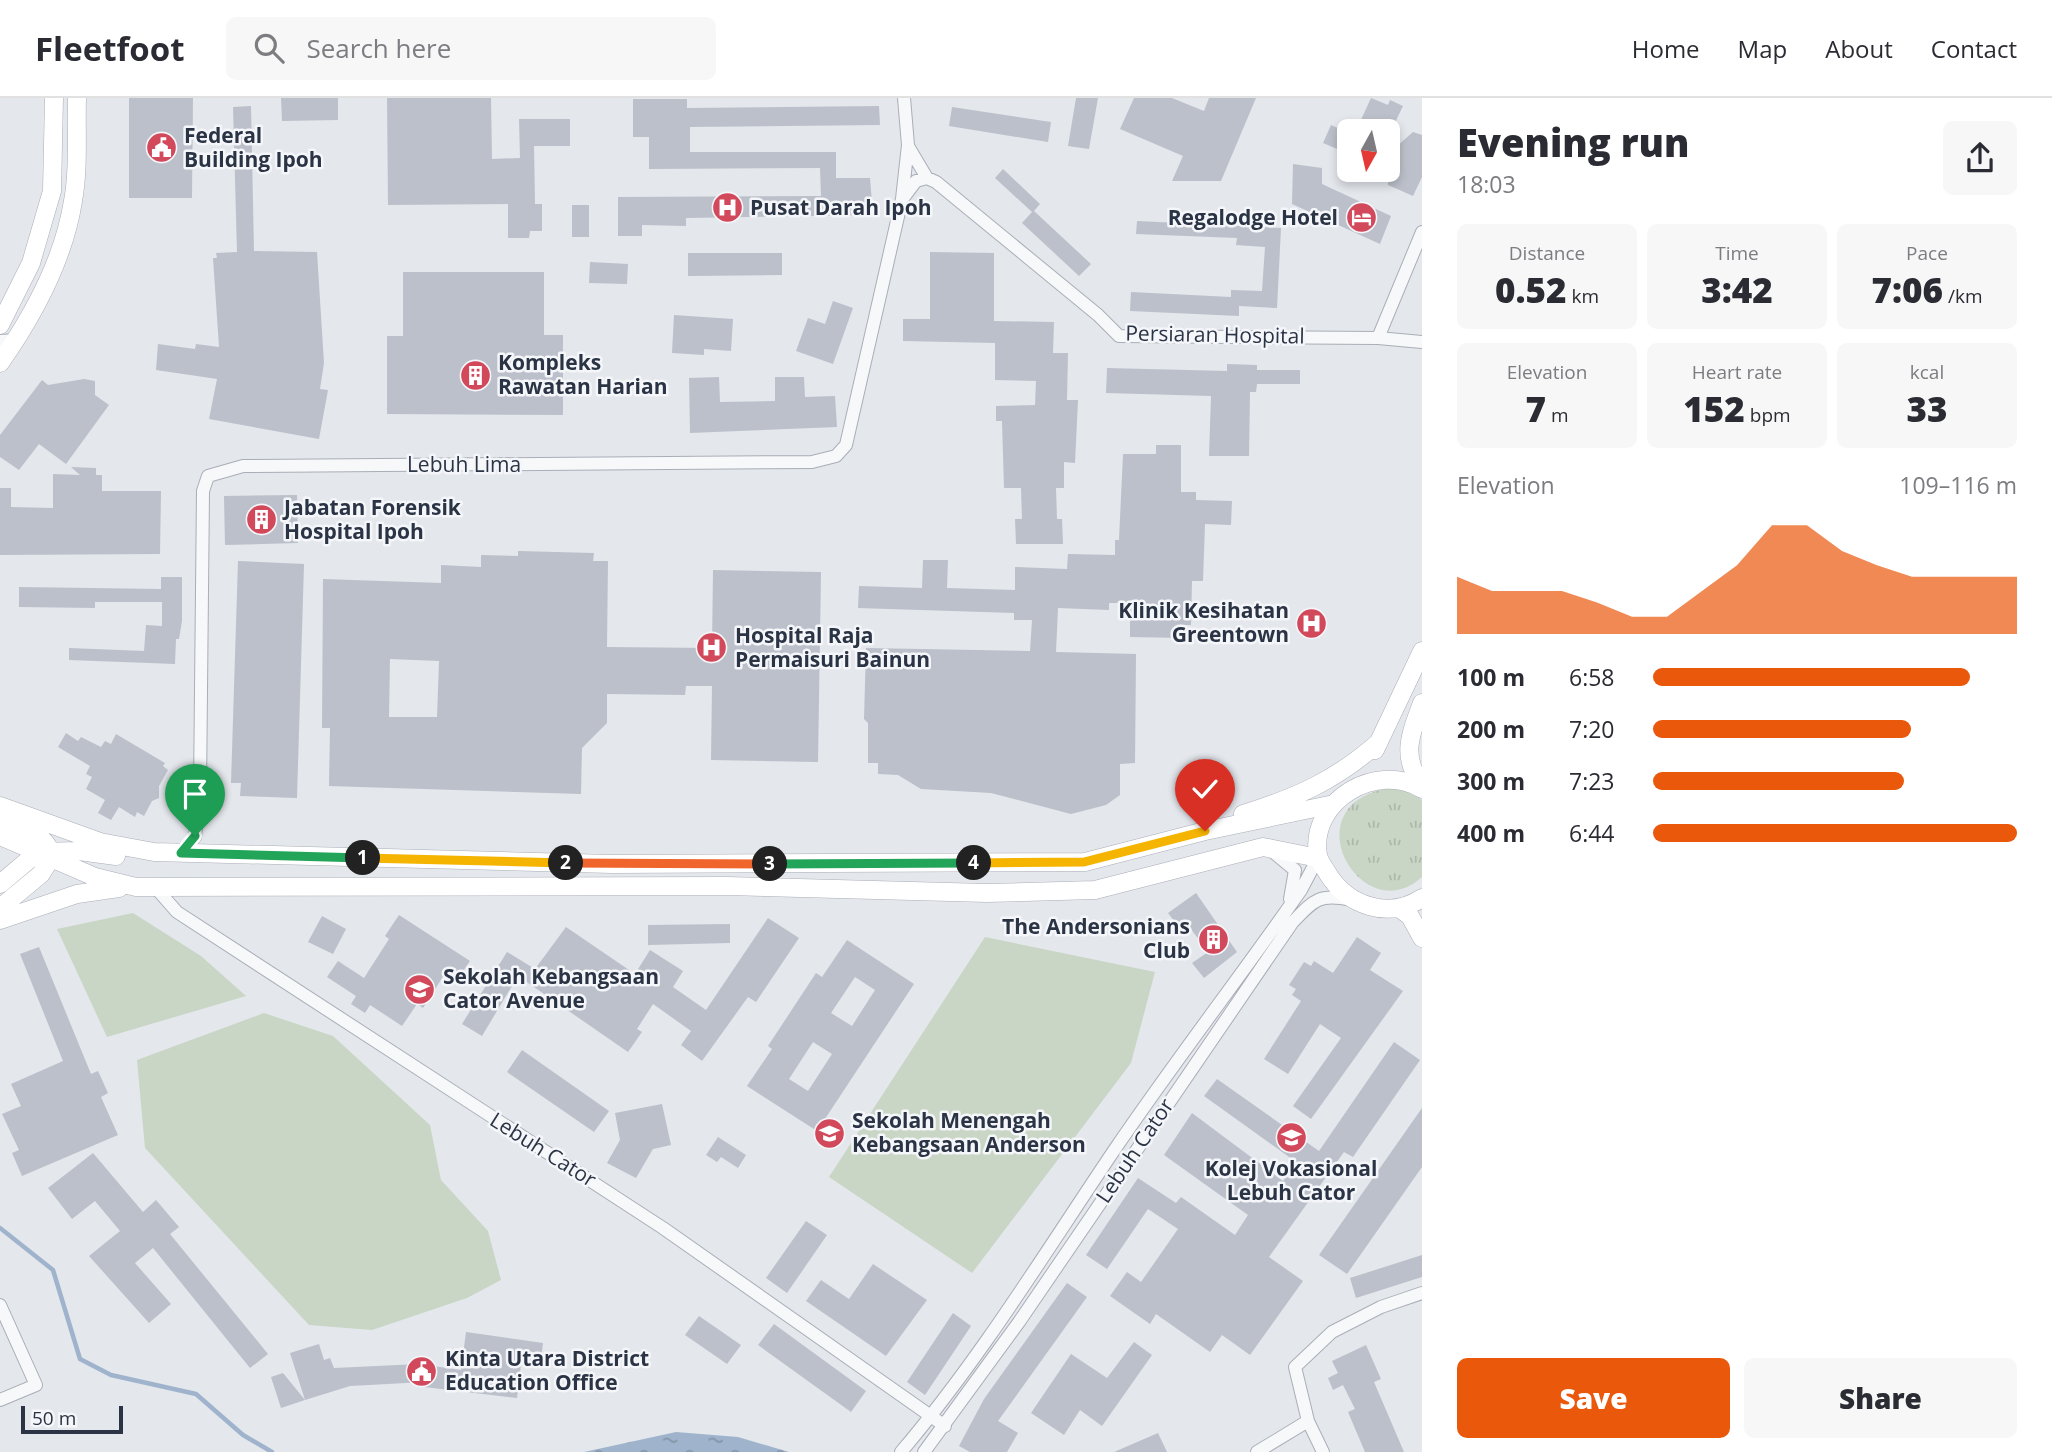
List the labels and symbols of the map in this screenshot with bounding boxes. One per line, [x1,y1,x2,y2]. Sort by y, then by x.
north arrow [1337,119,1400,182]
place label: Federal Building Ipoh [184,121,323,173]
public building icon: Federal Building Ipoh [144,131,178,165]
hospital icon: Pusat Darah Ipoh [710,191,744,225]
place label: Pusat Darah Ipoh [750,193,931,221]
hotel icon: Regalodge Hotel [1344,201,1378,235]
place label: Regalodge Hotel [1168,203,1338,231]
street label: Persiaran Hospital [1125,318,1305,350]
place label: Kompleks Rawatan Harian [498,348,667,400]
building icon: Kompleks Rawatan Harian [458,358,492,392]
street label: Lebuh Lima [407,450,521,478]
place label: Jabatan Forensik Hospital Ipoh [282,493,462,545]
building icon: Jabatan Forensik Hospital Ipoh [244,503,278,537]
place label: Klinik Kesihatan Greentown [1118,596,1289,648]
hospital icon: Klinik Kesihatan Greentown [1295,606,1329,640]
place label: Hospital Raja Permaisuri Bainun [735,621,930,673]
hospital icon: Hospital Raja Permaisuri Bainun [695,631,729,665]
pin [1175,759,1235,831]
pin [165,764,225,836]
pin: 1 [346,840,380,876]
pin: 2 [548,846,584,880]
pin: 3 [752,846,788,882]
pin: 4 [956,846,992,880]
place label: The Andersonians Club [1002,912,1190,964]
building icon: The Andersonians Club [1196,922,1230,956]
place label: Sekolah Kebangsaan Cator Avenue [443,962,659,1014]
school or university icon: Sekolah Kebangsaan Cator Avenue [403,972,437,1006]
street label: Lebuh Cator [1089,1092,1180,1208]
street label: Lebuh Cator [485,1105,602,1193]
place label: Sekolah Menengah Kebangsaan Anderson [852,1106,1086,1158]
school or university icon: Sekolah Menengah Kebangsaan Anderson [812,1116,846,1150]
school or university icon: Kolej Vokasional Lebuh Cator [1274,1120,1308,1154]
place label: Kolej Vokasional Lebuh Cator [1205,1154,1377,1206]
place label: Kinta Utara District Education Office [445,1344,649,1396]
public building icon: Kinta Utara District Education Office [405,1354,439,1388]
scale bar [21,1403,122,1435]

